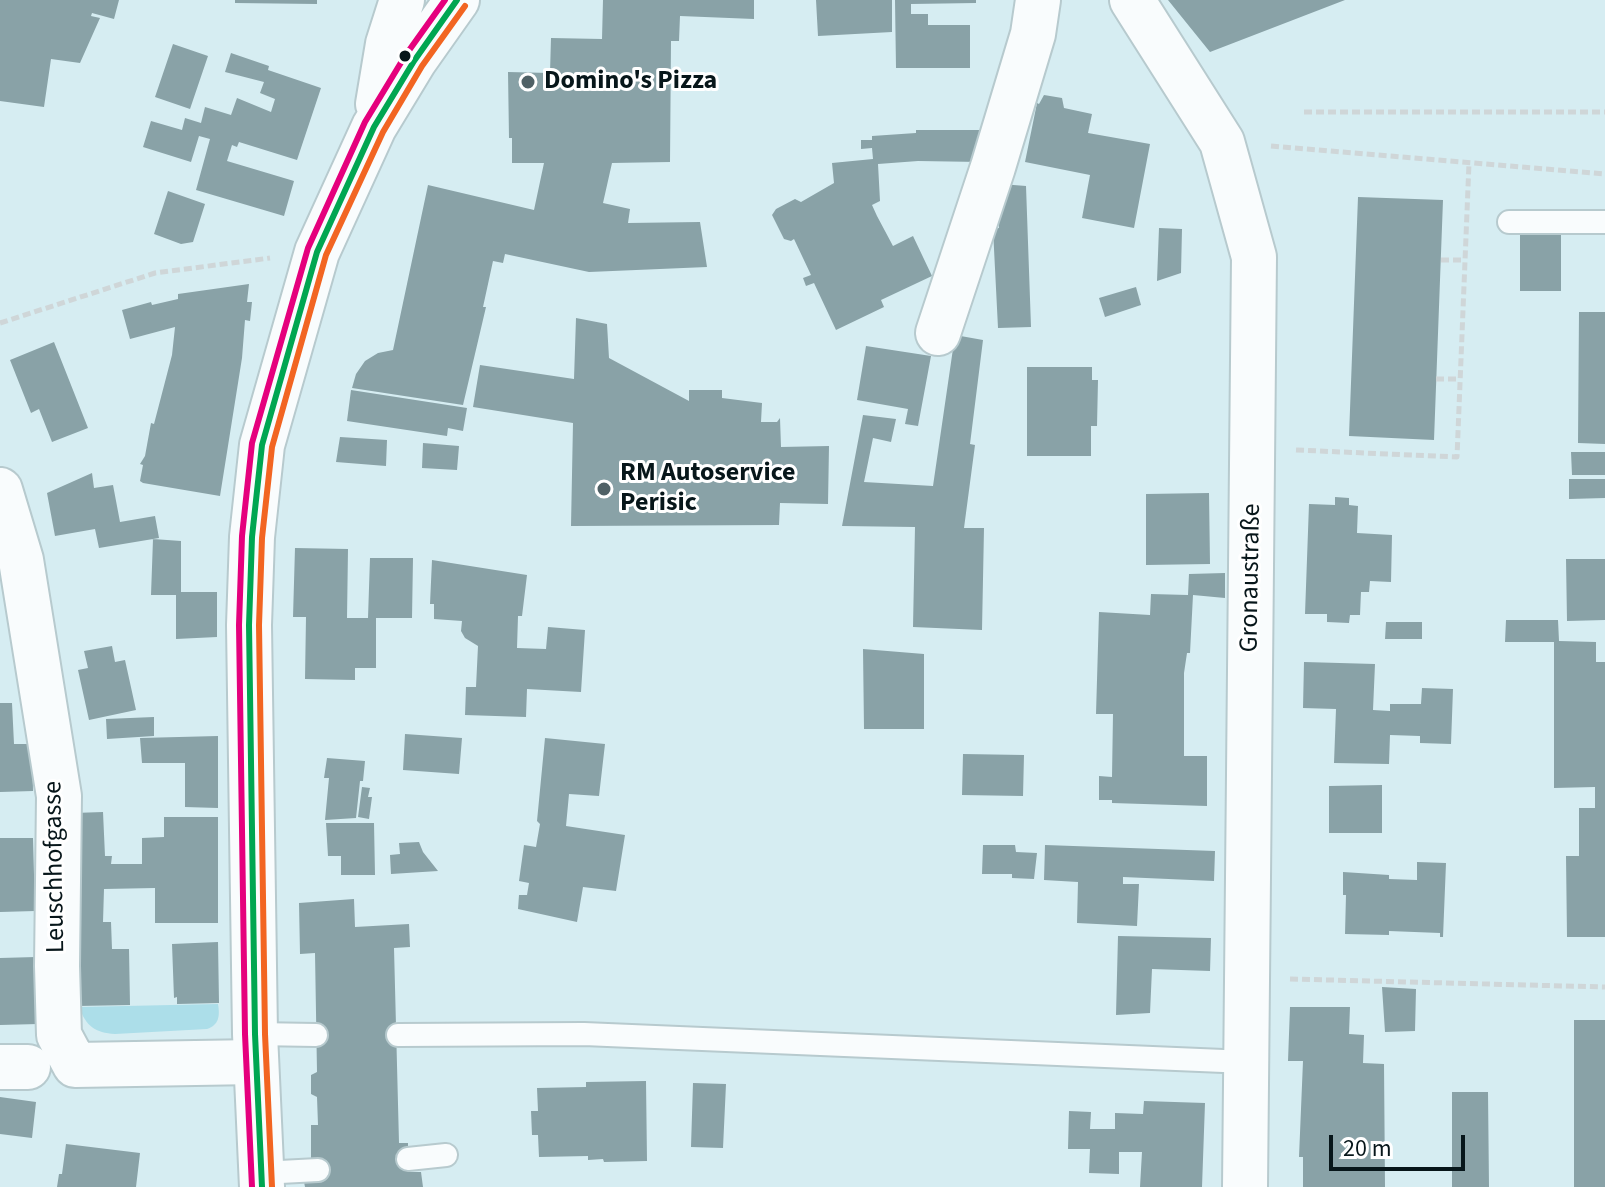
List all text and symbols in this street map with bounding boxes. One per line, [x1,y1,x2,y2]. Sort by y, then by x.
unlabelled marker [397,48,413,64]
place label: Domino's Pizza [544,66,717,98]
marker: Domino's Pizza [519,73,537,91]
place label: RM Autoservice Perisic [620,458,796,520]
marker: RM Autoservice Perisic [595,480,613,498]
street label: Gronaustraße [1235,503,1269,653]
street label: Leuschhofgasse [39,781,73,953]
scale bar [1333,1119,1469,1169]
text: 20 m [1343,1131,1392,1166]

